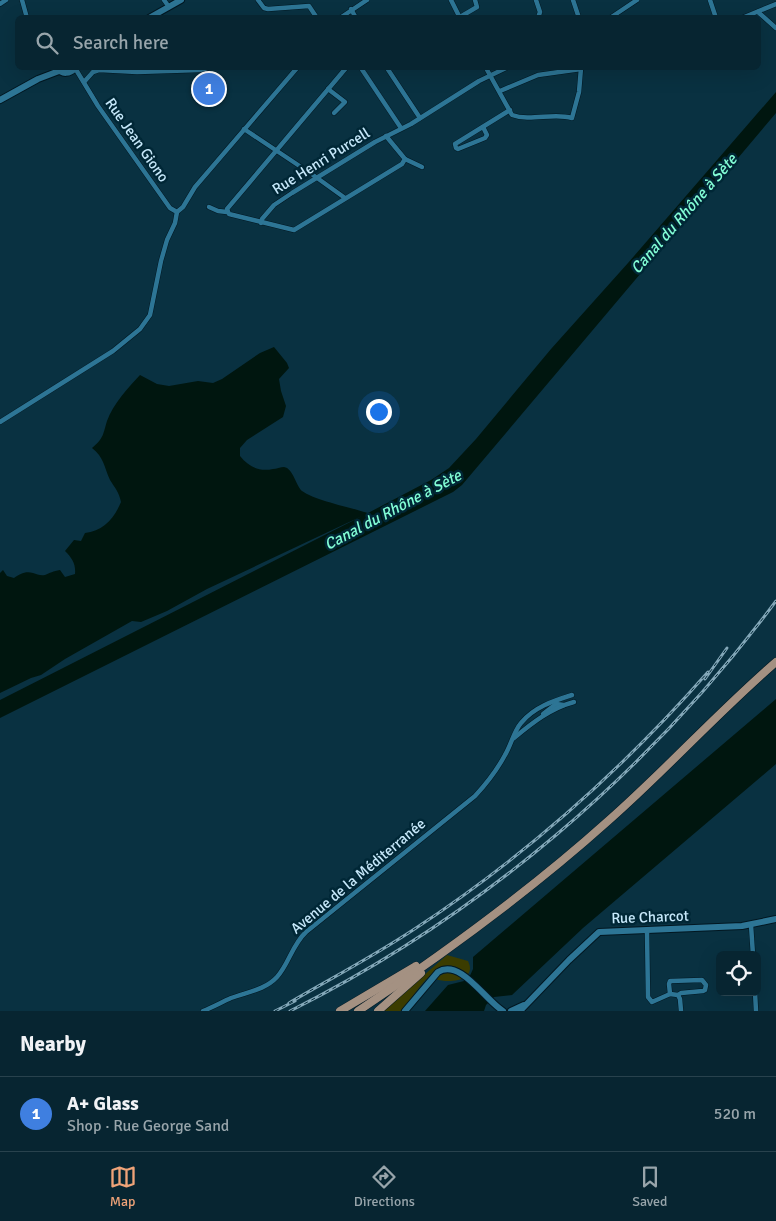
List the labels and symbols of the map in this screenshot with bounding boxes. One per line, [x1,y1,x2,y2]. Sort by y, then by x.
pin: 1 [193,70,225,108]
street label: Rue Jean Giono [101,95,173,186]
street label: Rue Henri Purcell [269,124,373,198]
water label: Canal du Rhône à Sète [626,149,742,278]
your location [366,399,392,425]
water label: Canal du Rhône à Sète [321,465,466,555]
street label: Avenue de la Méditerranée [287,814,429,938]
street label: Rue Charcot [611,907,689,927]

